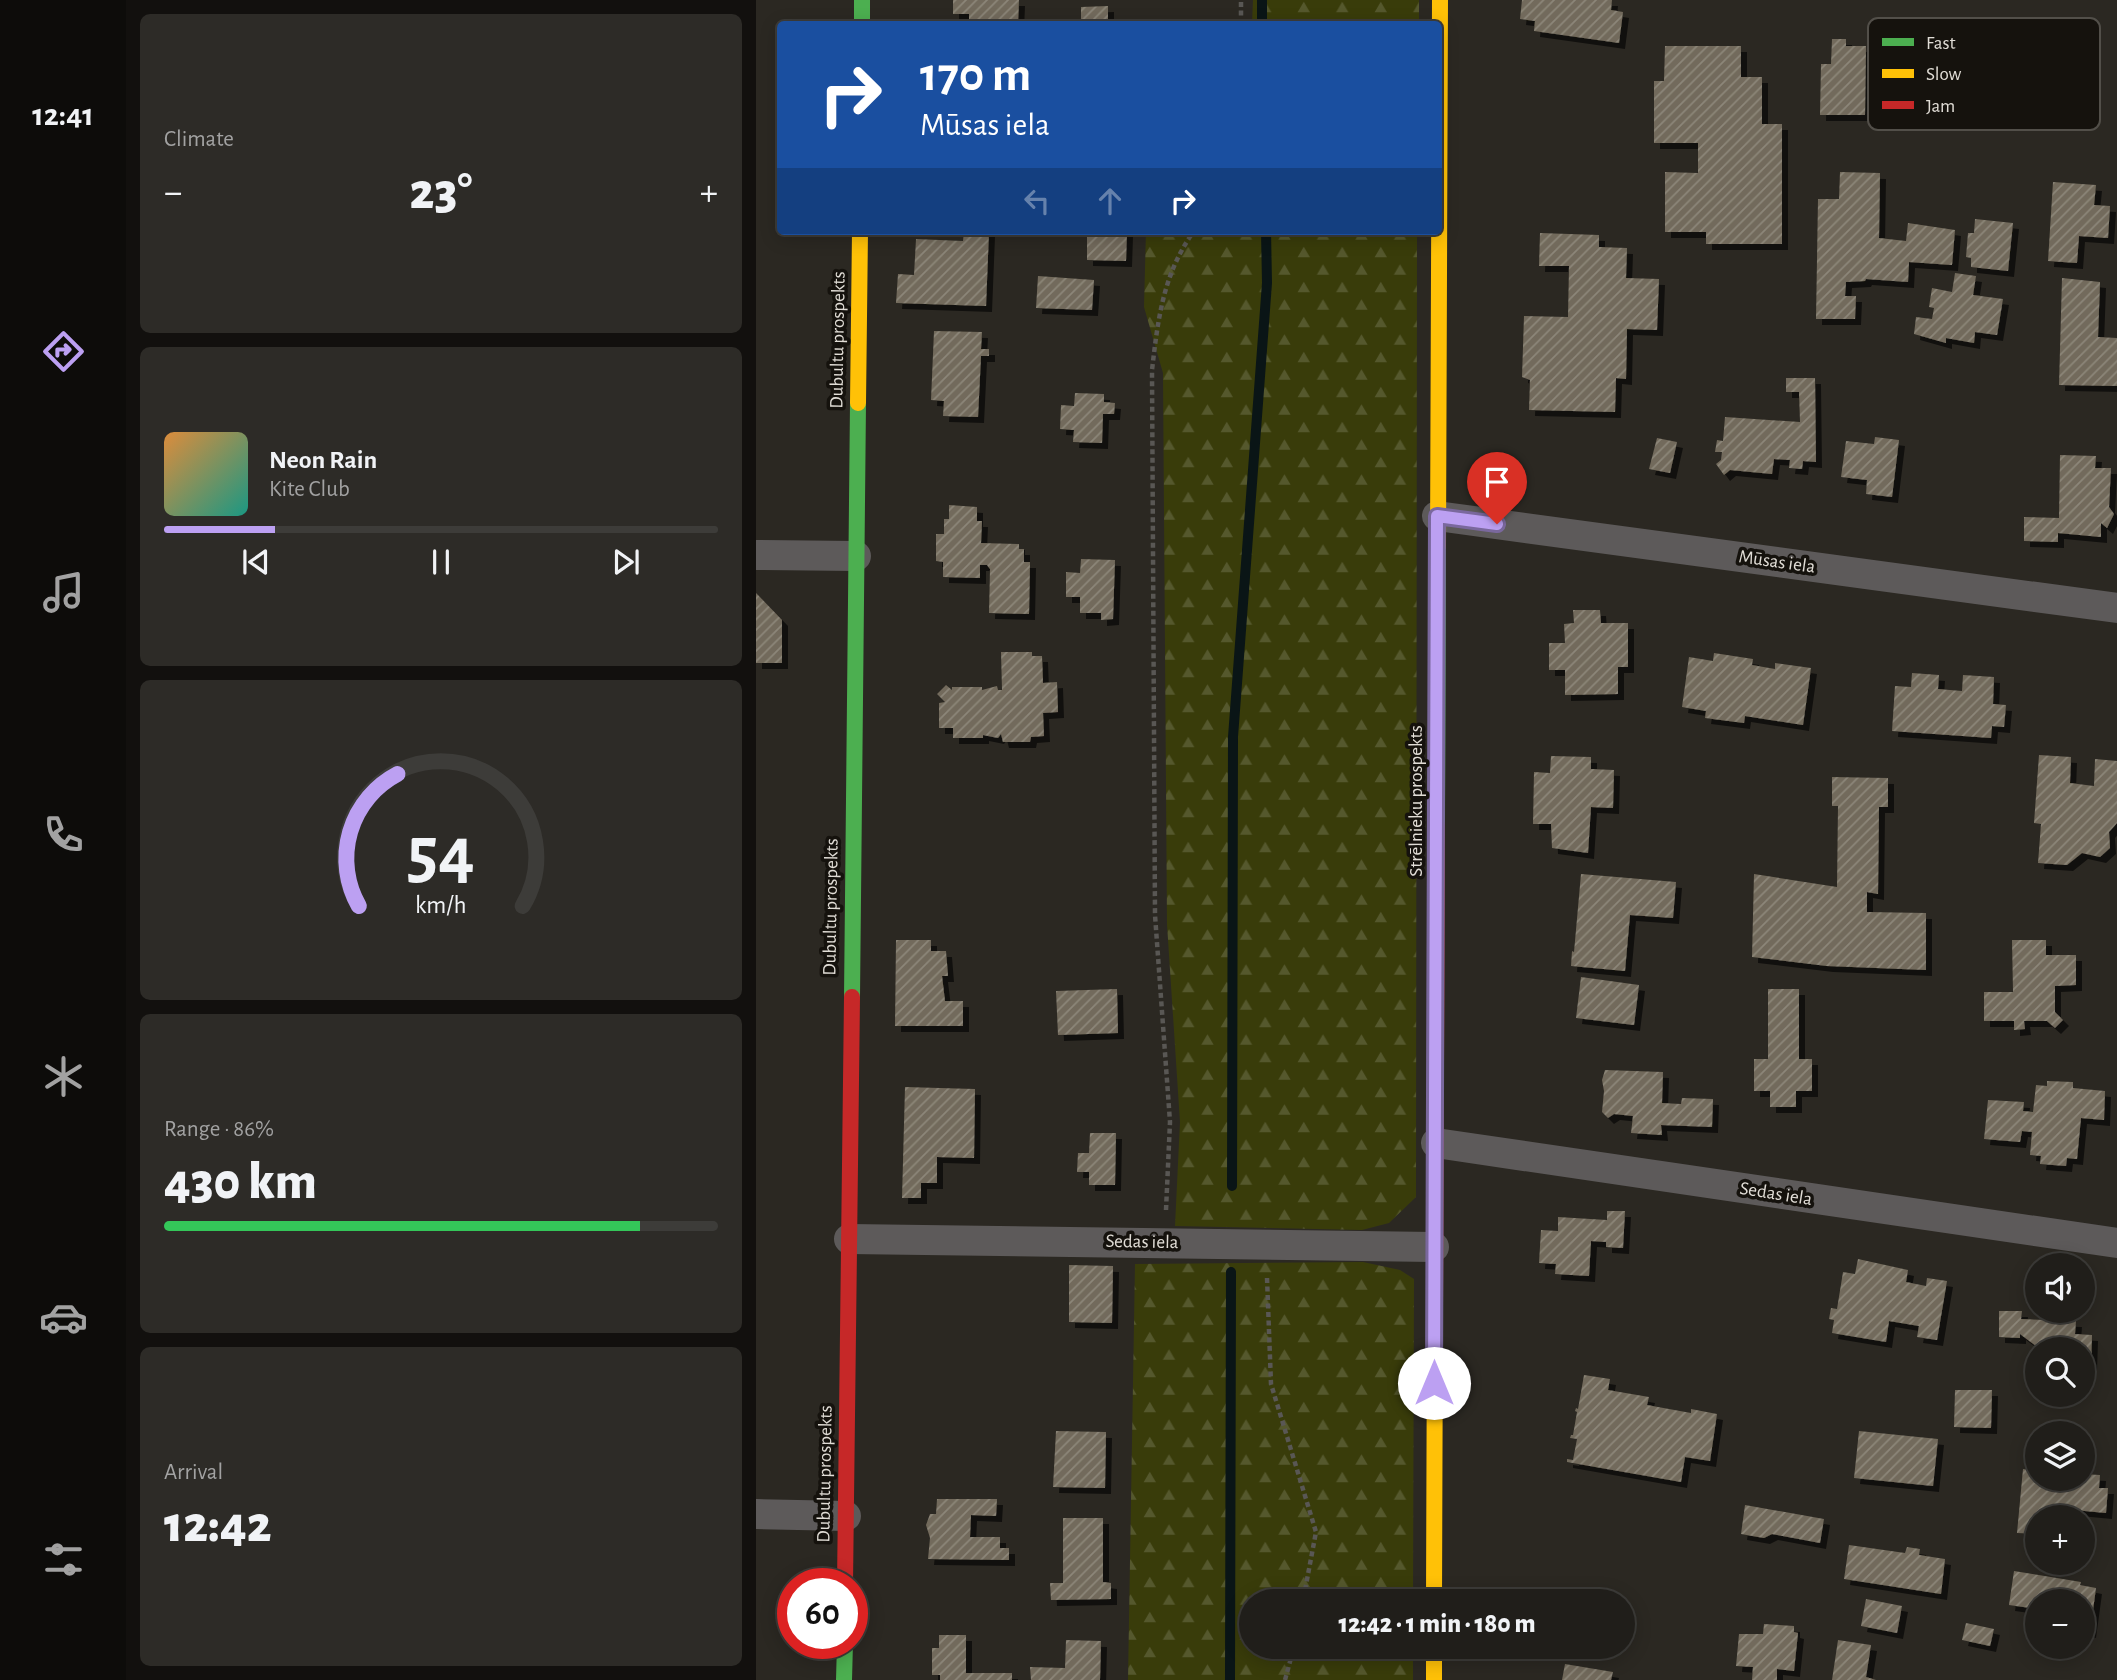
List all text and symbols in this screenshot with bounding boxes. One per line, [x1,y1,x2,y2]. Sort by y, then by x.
legend [1868,18,2100,130]
text: Fast [1926,34,1956,53]
icon: right [805,49,896,140]
text: 170 m [920,51,1031,100]
text: Slow [1926,65,1962,84]
text: Jam [1926,97,1955,116]
text: 12:41 [32,99,94,131]
text: Mūsas iela [920,109,1050,141]
text: Climate [164,128,234,151]
text: 23° [410,166,472,218]
text: − [164,174,182,212]
text: + [700,174,718,212]
icon: left [1018,182,1056,220]
icon: ahead [1091,182,1129,220]
icon: right [1164,182,1202,220]
street label: Dubultu prospekts [827,271,849,409]
icon: directions [39,327,88,376]
text: Neon Rain [269,447,377,473]
pin [1467,452,1527,524]
icon: arrive [1478,463,1516,501]
text: Kite Club [269,478,350,501]
icon: previous [237,543,275,581]
icon: pause [422,543,460,581]
icon: next [607,543,645,581]
street label: Mūsas iela [1737,547,1817,577]
icon: music [39,568,88,617]
street label: Strēlnieku prospekts [1407,725,1426,877]
icon: phone [39,810,88,859]
text: 54 [407,818,475,891]
street label: Dubultu prospekts [820,838,842,976]
text: km/h [415,893,467,918]
icon: climate [39,1052,88,1101]
text: Range · 86% [164,1118,274,1141]
text: 430 km [164,1156,317,1208]
street label: Sedas iela [1738,1179,1814,1209]
street label: Sedas iela [1105,1232,1179,1252]
map controls [2025,1253,2095,1659]
button: sound [2025,1253,2095,1323]
icon: car [39,1293,88,1342]
button: search [2025,1337,2095,1407]
position arrow [1397,1346,1471,1420]
street label: Dubultu prospekts [814,1405,836,1543]
button: layers [2025,1421,2095,1491]
text: Arrival [164,1461,223,1484]
text: 12:42 [164,1499,272,1551]
button: + [2025,1505,2095,1575]
icon: filters [39,1535,88,1584]
speed limit sign: 60 [777,1568,868,1659]
button: − [2025,1589,2095,1659]
text: 12:42 · 1 min · 180 m [1339,1611,1535,1637]

